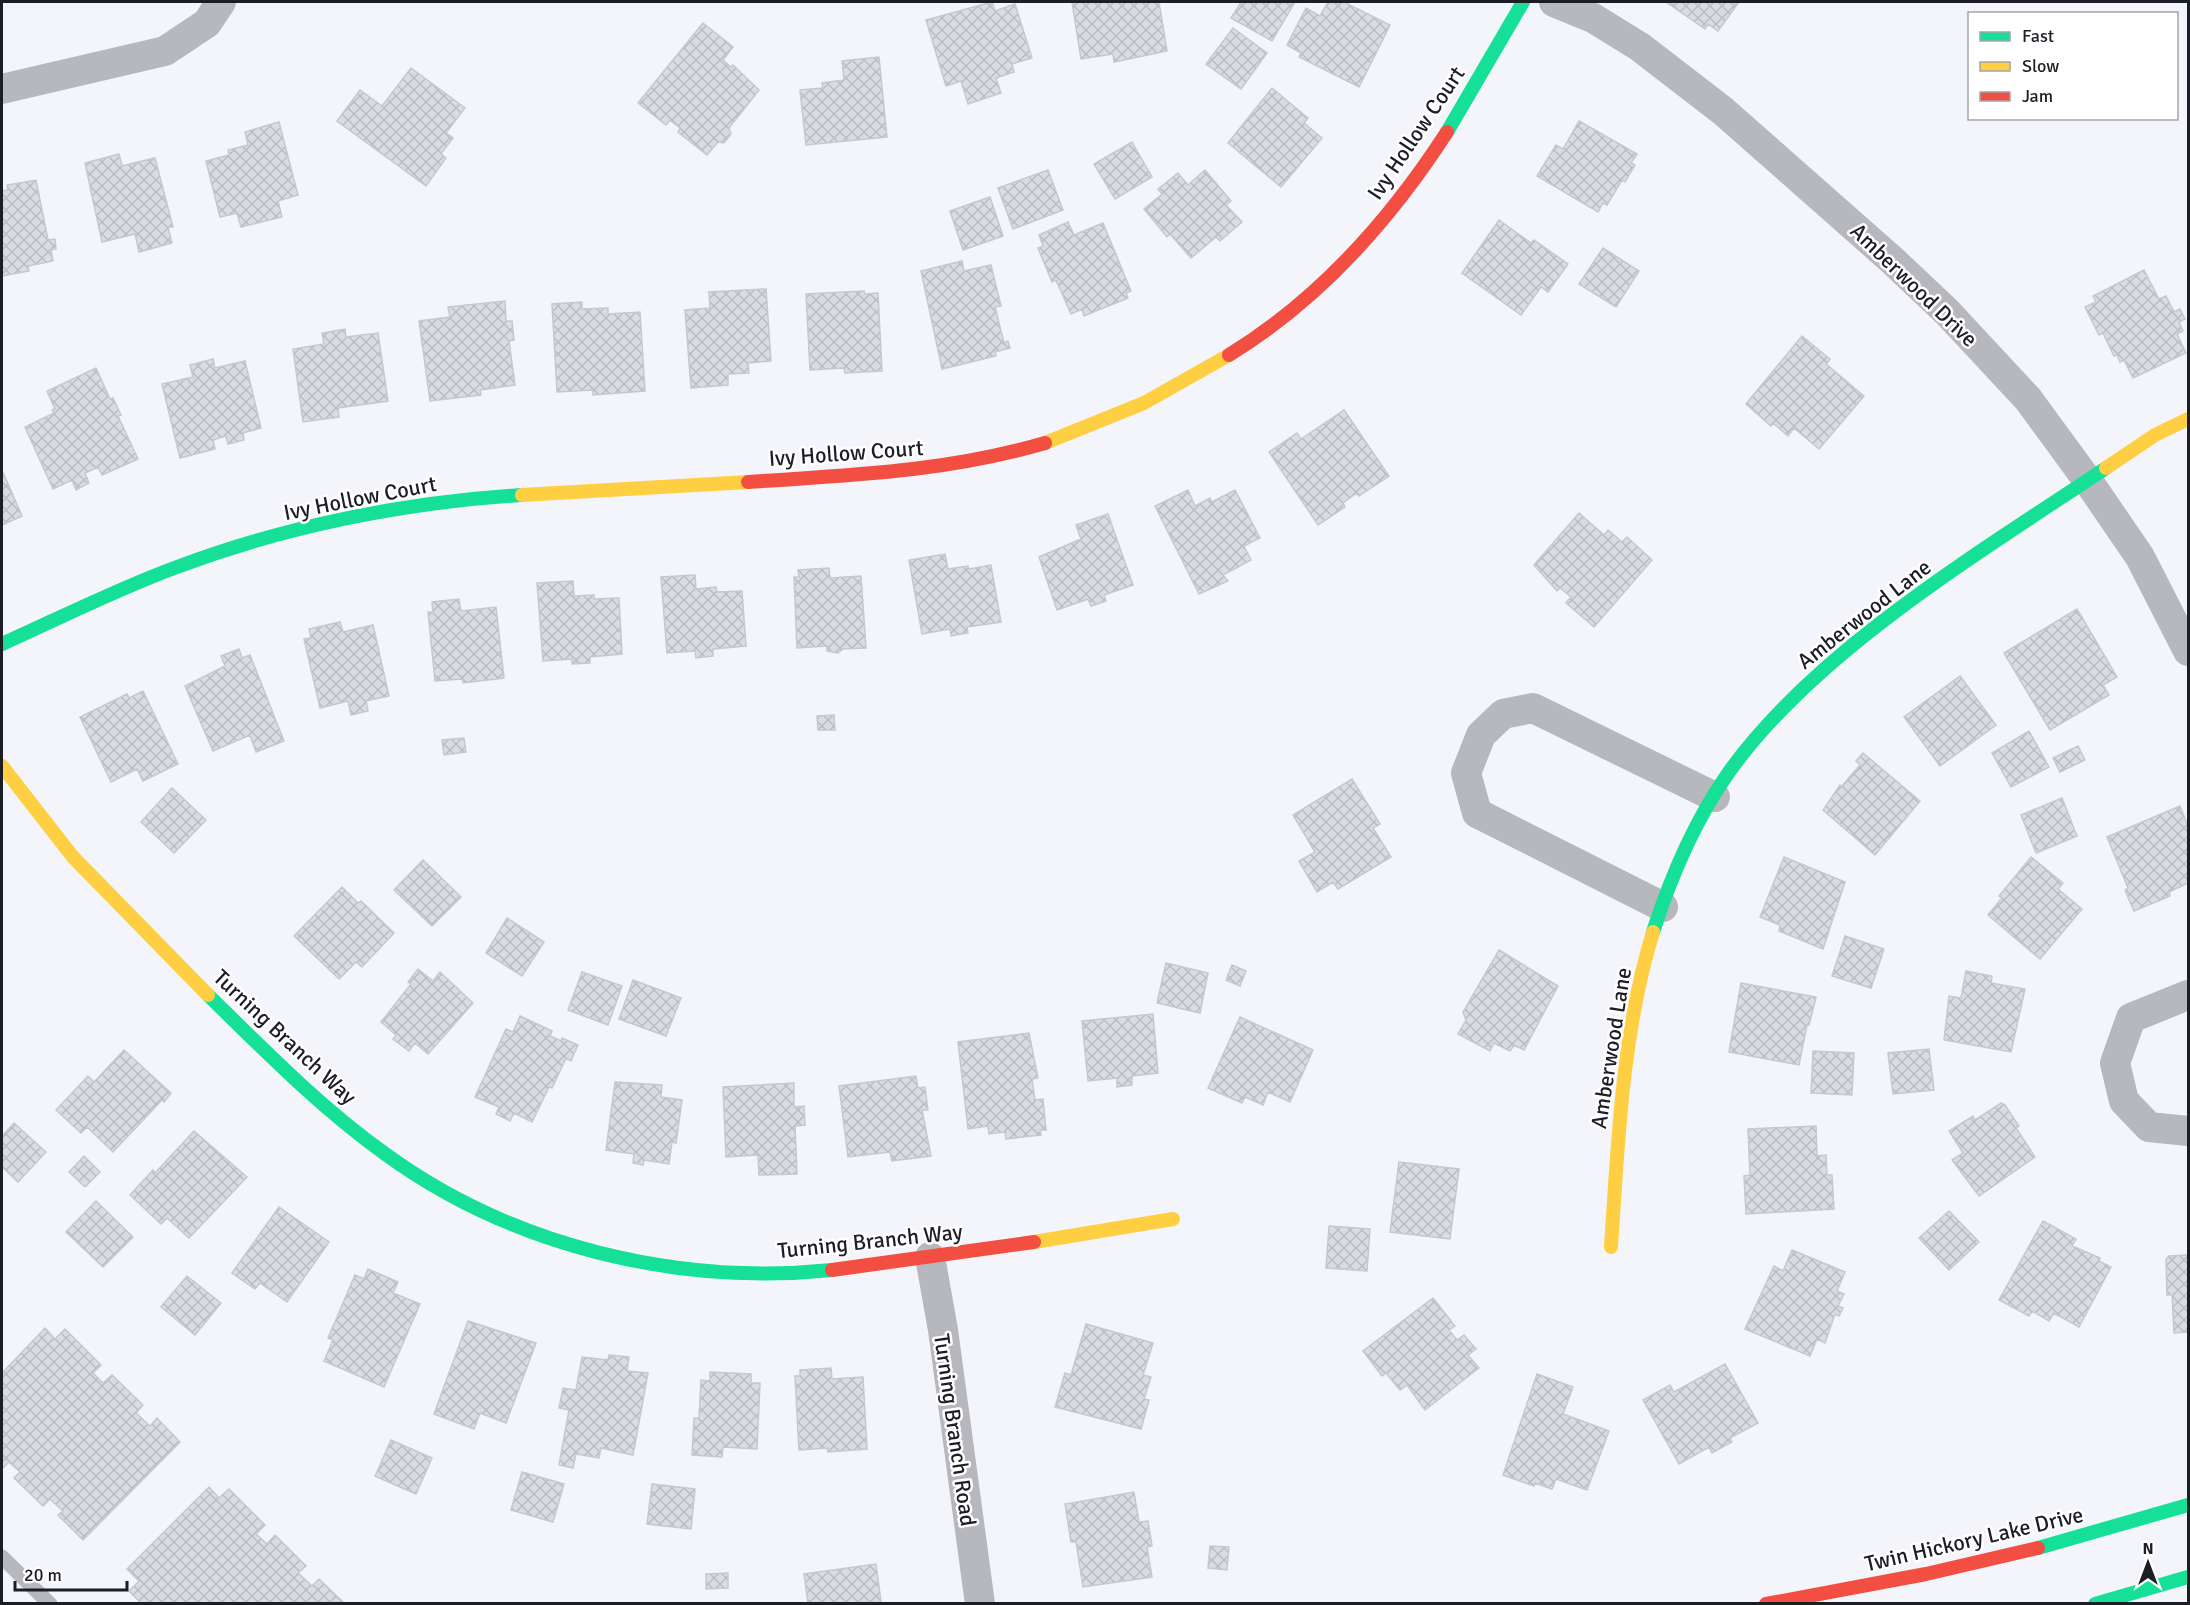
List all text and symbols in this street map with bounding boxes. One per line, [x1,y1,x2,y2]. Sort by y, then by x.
legend [1968,12,2178,120]
text: Fast [2022,25,2054,47]
text: Slow [2022,55,2059,77]
street label: Ivy Hollow Court [1361,61,1471,205]
text: Jam [2022,85,2053,107]
street label: Amberwood Drive [1845,218,1983,352]
street label: Ivy Hollow Court [768,434,925,472]
street label: Ivy Hollow Court [281,470,439,526]
street label: Amberwood Lane [1792,553,1936,675]
street label: Turning Branch Way [208,964,363,1111]
street label: Amberwood Lane [1585,966,1637,1130]
street label: Turning Branch Way [776,1218,965,1264]
street label: Turning Branch Road [928,1332,982,1528]
street label: Twin Hickory Lake Drive [1862,1501,2086,1577]
north arrow [2118,1533,2178,1593]
text: N [2142,1539,2154,1559]
scale bar [15,1554,128,1592]
text: 20 m [24,1564,62,1586]

